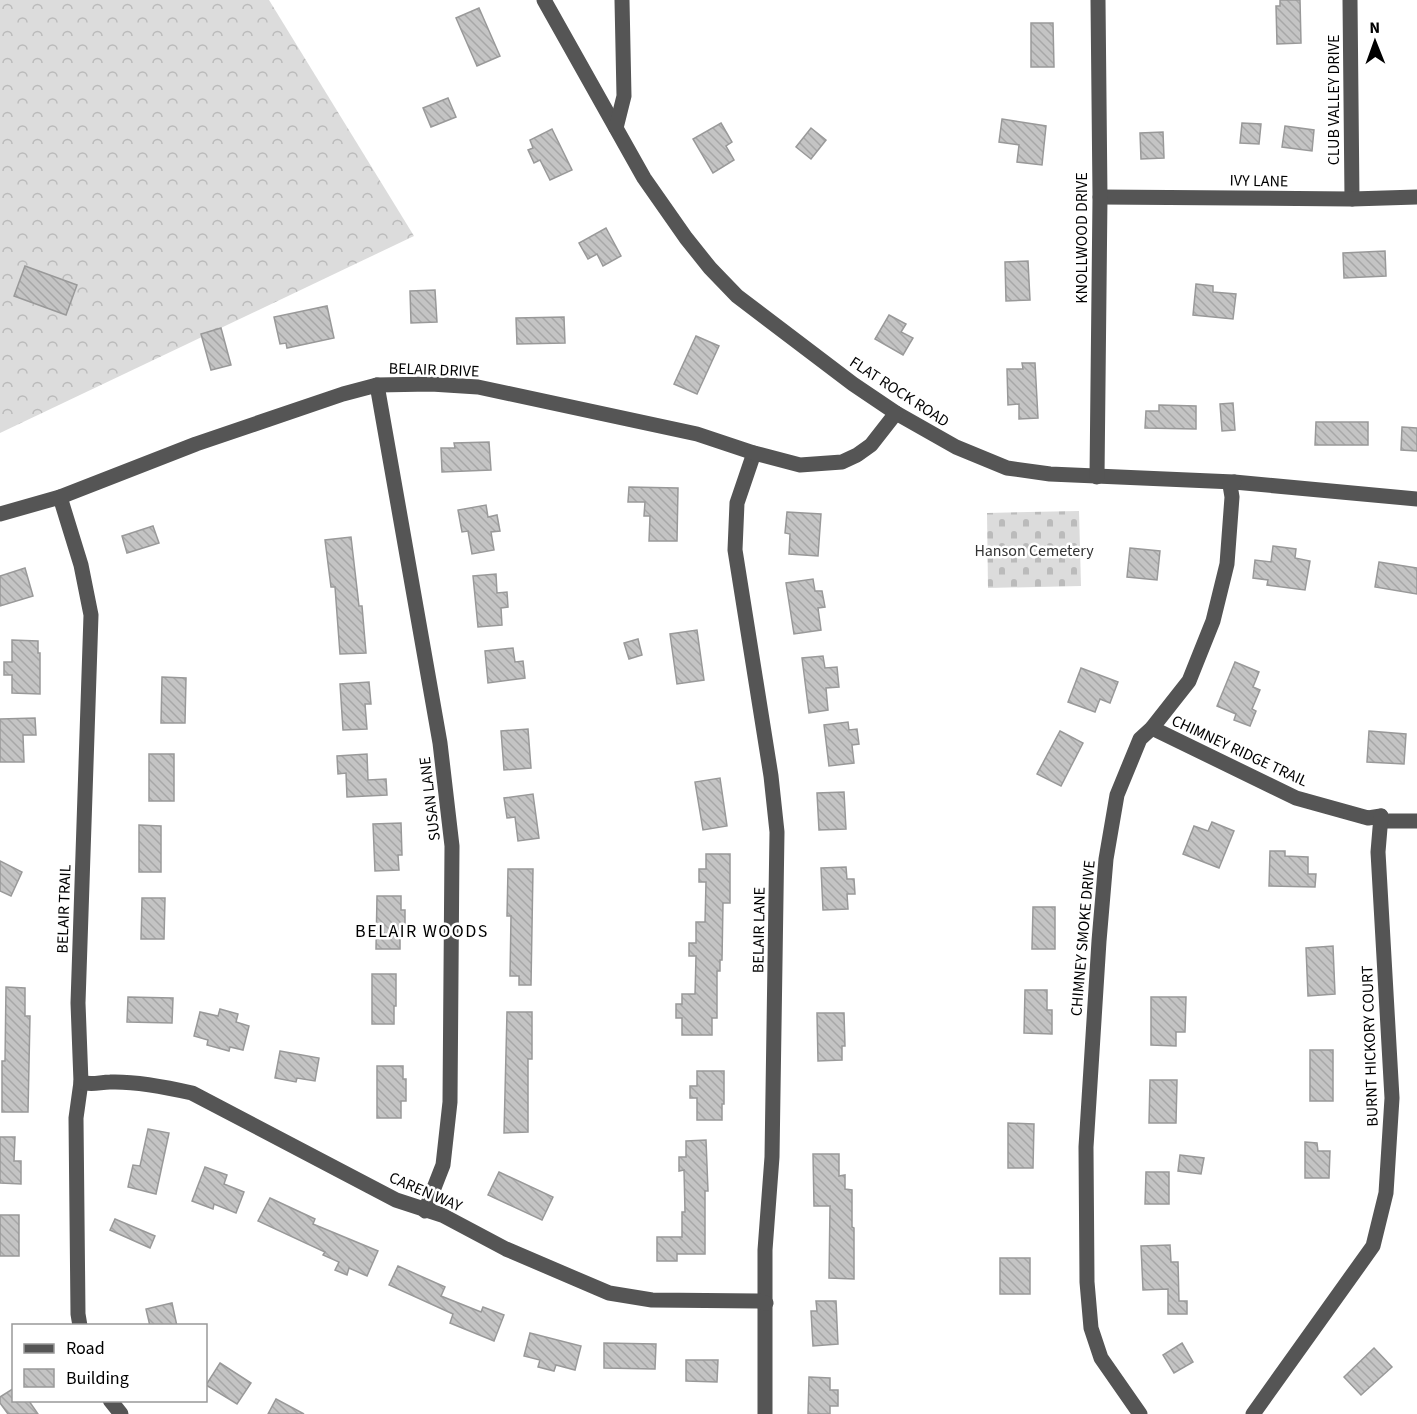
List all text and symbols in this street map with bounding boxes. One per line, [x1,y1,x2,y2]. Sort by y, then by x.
north arrow [1345,12,1405,72]
text: N [1369,17,1380,39]
street label: CLUB VALLEY DRIVE [1323,35,1345,165]
street label: IVY LANE [1230,169,1288,193]
street label: KNOLLWOOD DRIVE [1071,172,1093,304]
street label: FLAT ROCK ROAD [845,351,954,432]
street label: BELAIR DRIVE [388,357,480,383]
park label: Hanson Cemetery [974,540,1094,562]
street label: CHIMNEY RIDGE TRAIL [1168,710,1311,792]
street label: SUSAN LANE [414,755,446,842]
street label: CHIMNEY SMOKE DRIVE [1065,859,1101,1017]
street label: BELAIR TRAIL [51,864,77,954]
street label: BELAIR LANE [747,887,771,973]
district label: BELAIR WOODS [355,919,489,944]
street label: BURNT HICKORY COURT [1356,965,1384,1127]
street label: CAREN WAY [386,1167,466,1217]
legend [12,1324,207,1402]
text: Road [66,1336,105,1361]
text: Building [66,1366,129,1391]

